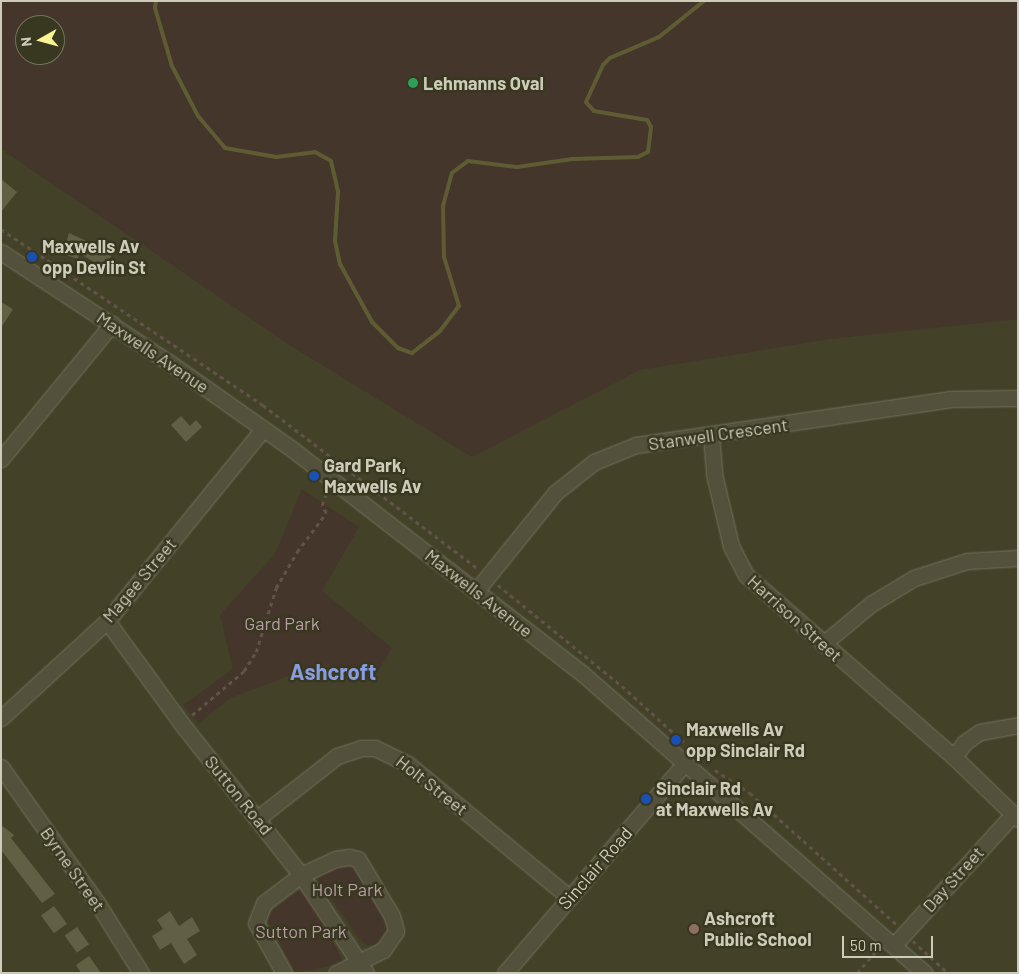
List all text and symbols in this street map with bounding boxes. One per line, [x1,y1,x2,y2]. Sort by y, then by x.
north arrow [15,15,65,65]
text: N [17,36,35,47]
place label: Lehmanns Oval [423,72,544,94]
marker: Lehmanns Oval [407,77,419,89]
place label: Maxwells Av opp Devlin St [42,236,146,278]
marker: Maxwells Av opp Devlin St [26,251,38,263]
street label: Maxwells Avenue [93,307,213,397]
street label: Stanwell Crescent [647,414,789,454]
place label: Gard Park, Maxwells Av [324,455,421,498]
marker: Gard Park, Maxwells Av [308,470,320,482]
street label: Magee Street [97,533,181,627]
street label: Maxwells Avenue [421,544,537,642]
street label: Harrison Street [743,570,847,666]
park label: Gard Park [244,612,320,634]
district label: Ashcroft [290,659,376,685]
place label: Maxwells Av opp Sinclair Rd [686,719,805,762]
marker: Maxwells Av opp Sinclair Rd [670,734,682,746]
street label: Holt Street [392,750,472,820]
street label: Sutton Road [200,751,278,839]
place label: Sinclair Rd at Maxwells Av [656,778,773,821]
marker: Sinclair Rd at Maxwells Av [640,793,652,805]
street label: Sinclair Road [553,822,637,914]
street label: Byrne Street [36,823,110,915]
street label: Day Street [918,842,988,916]
park label: Holt Park [311,878,383,900]
place label: Ashcroft Public School [704,908,812,951]
park label: Sutton Park [255,920,347,942]
marker: Ashcroft Public School [688,923,700,935]
scale bar [844,926,935,958]
text: 50 m [850,936,882,954]

